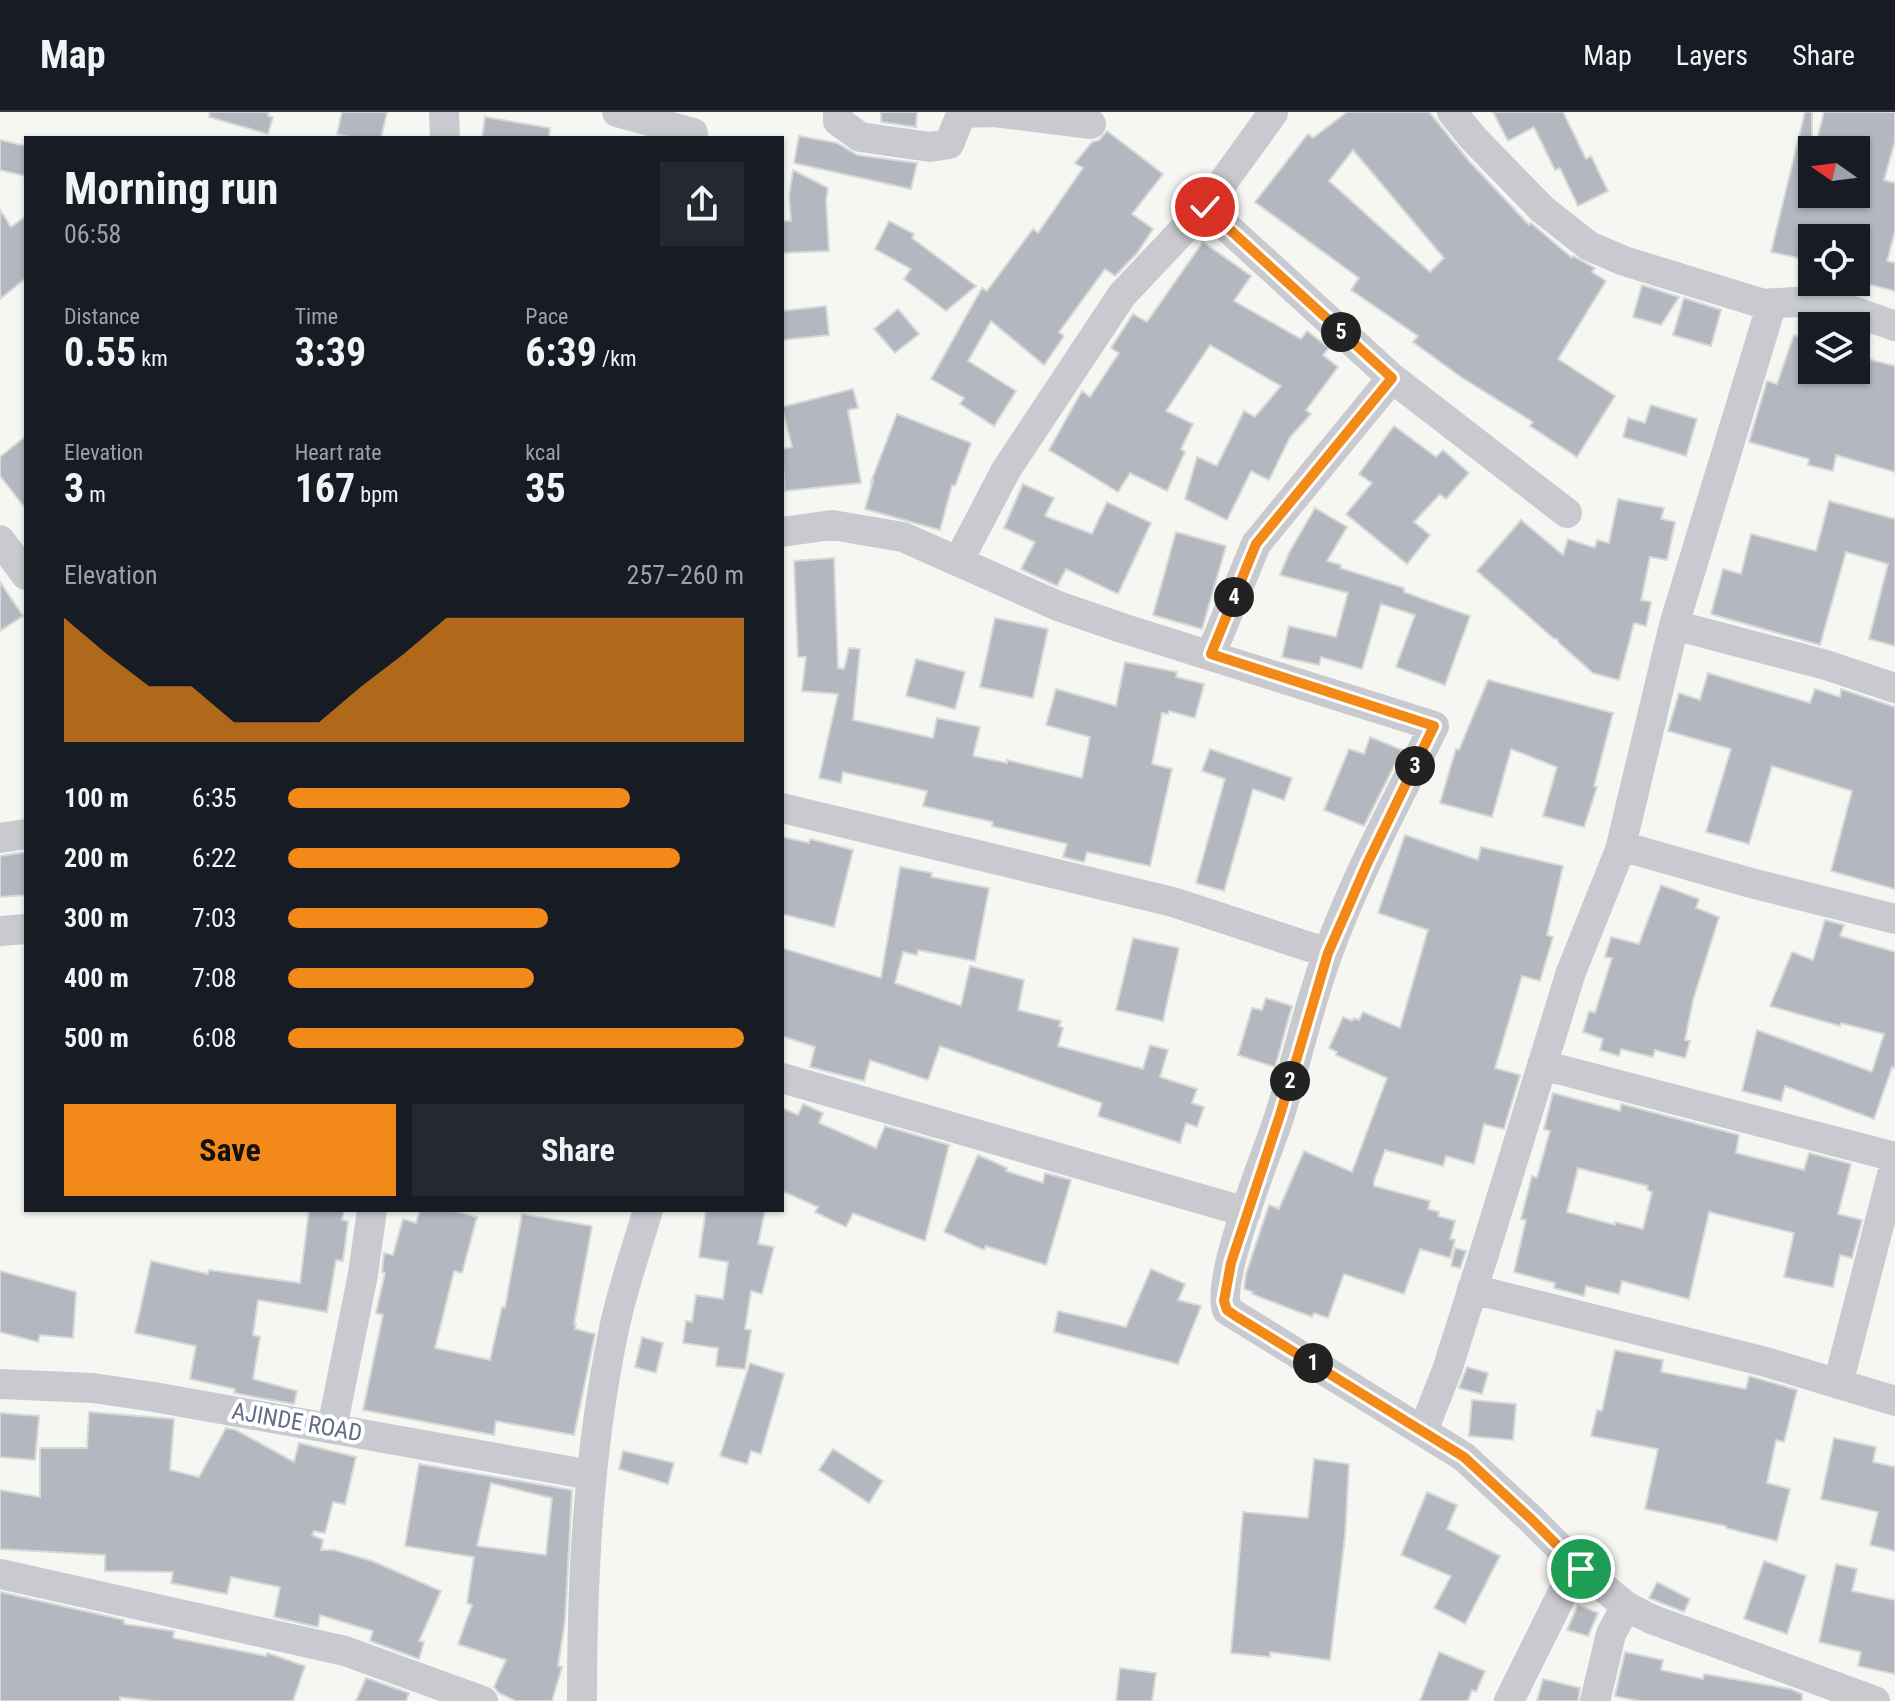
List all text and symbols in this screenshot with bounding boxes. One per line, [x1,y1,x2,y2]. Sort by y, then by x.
text: Map [40,33,106,77]
text: Map [1583,39,1632,72]
text: Layers [1676,39,1748,72]
text: Share [1792,39,1855,72]
north arrow [1798,136,1870,208]
map controls [1798,136,1870,384]
button: share [660,162,744,246]
text: Morning run [64,163,278,215]
pin [1171,173,1239,241]
icon: check [1183,185,1227,229]
text: 06:58 [64,219,121,249]
button: locate [1798,224,1870,296]
text: Distance [64,304,140,329]
text: Time [295,304,338,329]
text: Pace [525,304,568,329]
pin: 5 [1321,312,1361,352]
button: layers [1798,312,1870,384]
text: 5 [1335,319,1347,344]
text: 0.55 [64,329,136,376]
text: 3:39 [295,329,366,376]
text: 6:39 [525,329,597,376]
text: km [136,346,168,371]
text: /km [597,346,637,371]
text: Elevation [64,440,143,465]
text: Heart rate [295,440,382,465]
text: kcal [525,440,561,465]
text: 3 [64,465,84,512]
text: 167 [295,465,355,512]
text: 35 [525,465,566,512]
text: m [84,482,106,507]
text: bpm [355,482,399,507]
text: Elevation [64,560,158,590]
text: 257–260 m [627,560,744,590]
pin: 4 [1214,577,1254,617]
text: 4 [1228,584,1240,609]
pin: 3 [1395,746,1435,786]
text: 3 [1409,753,1421,778]
text: 100 m [64,783,129,813]
text: 6:35 [192,783,237,813]
text: 200 m [64,843,129,873]
text: 6:22 [192,843,237,873]
text: 300 m [64,903,129,933]
text: 7:03 [192,903,237,933]
text: 400 m [64,963,129,993]
text: 7:08 [192,963,237,993]
text: 500 m [64,1023,129,1053]
text: 6:08 [192,1023,237,1053]
pin: 2 [1270,1061,1310,1101]
text: 2 [1284,1068,1296,1093]
button: Save [64,1104,396,1196]
button: Share [412,1104,744,1196]
pin: 1 [1293,1343,1333,1383]
text: 1 [1307,1350,1319,1375]
street label: AJINDE ROAD [230,1397,364,1447]
pin [1547,1535,1615,1603]
icon: arrive [1559,1547,1603,1591]

